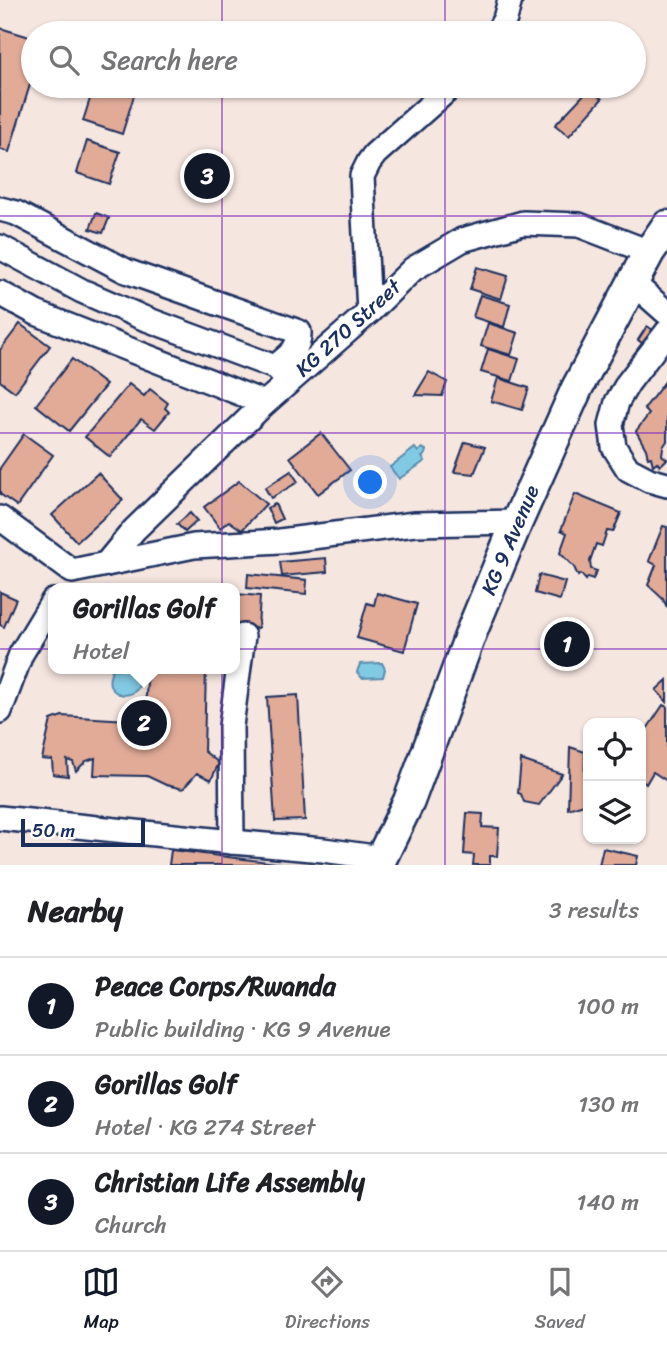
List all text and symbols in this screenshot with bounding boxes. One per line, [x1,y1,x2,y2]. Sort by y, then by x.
search box [21,21,646,98]
text: Search here [101,37,238,83]
icon: search [45,41,83,79]
pin: 3 [184,150,230,202]
street label: KG 270 Street [286,268,411,387]
your location [353,465,387,499]
street label: KG 9 Avenue [470,479,550,601]
popup [48,583,240,674]
text: Gorillas Golf [73,585,215,631]
pin: 1 [544,618,590,670]
text: Hotel [73,631,129,672]
pin: 2 [121,697,167,749]
map controls [583,718,646,844]
button: locate [583,718,646,781]
button: layers [583,781,646,844]
text: 50 m [32,814,75,847]
scale bar [21,816,145,848]
text: Nearby [28,884,123,938]
text: 3 results [549,890,639,931]
text: Peace Corps/Rwanda [95,963,336,1009]
text: 1 [46,986,56,1027]
text: 100 m [576,986,639,1027]
text: Public building · KG 9 Avenue [95,1009,391,1050]
text: Gorillas Golf [95,1061,237,1107]
text: 2 [44,1084,58,1125]
text: 130 m [578,1084,639,1125]
text: Hotel · KG 274 Street [95,1107,315,1148]
text: Christian Life Assembly [95,1159,365,1205]
text: 3 [45,1182,57,1223]
text: 140 m [577,1182,639,1223]
text: Church [95,1205,167,1246]
tab: Map [82,1263,120,1338]
tab: Directions [285,1263,370,1338]
tab: Saved [535,1263,585,1338]

